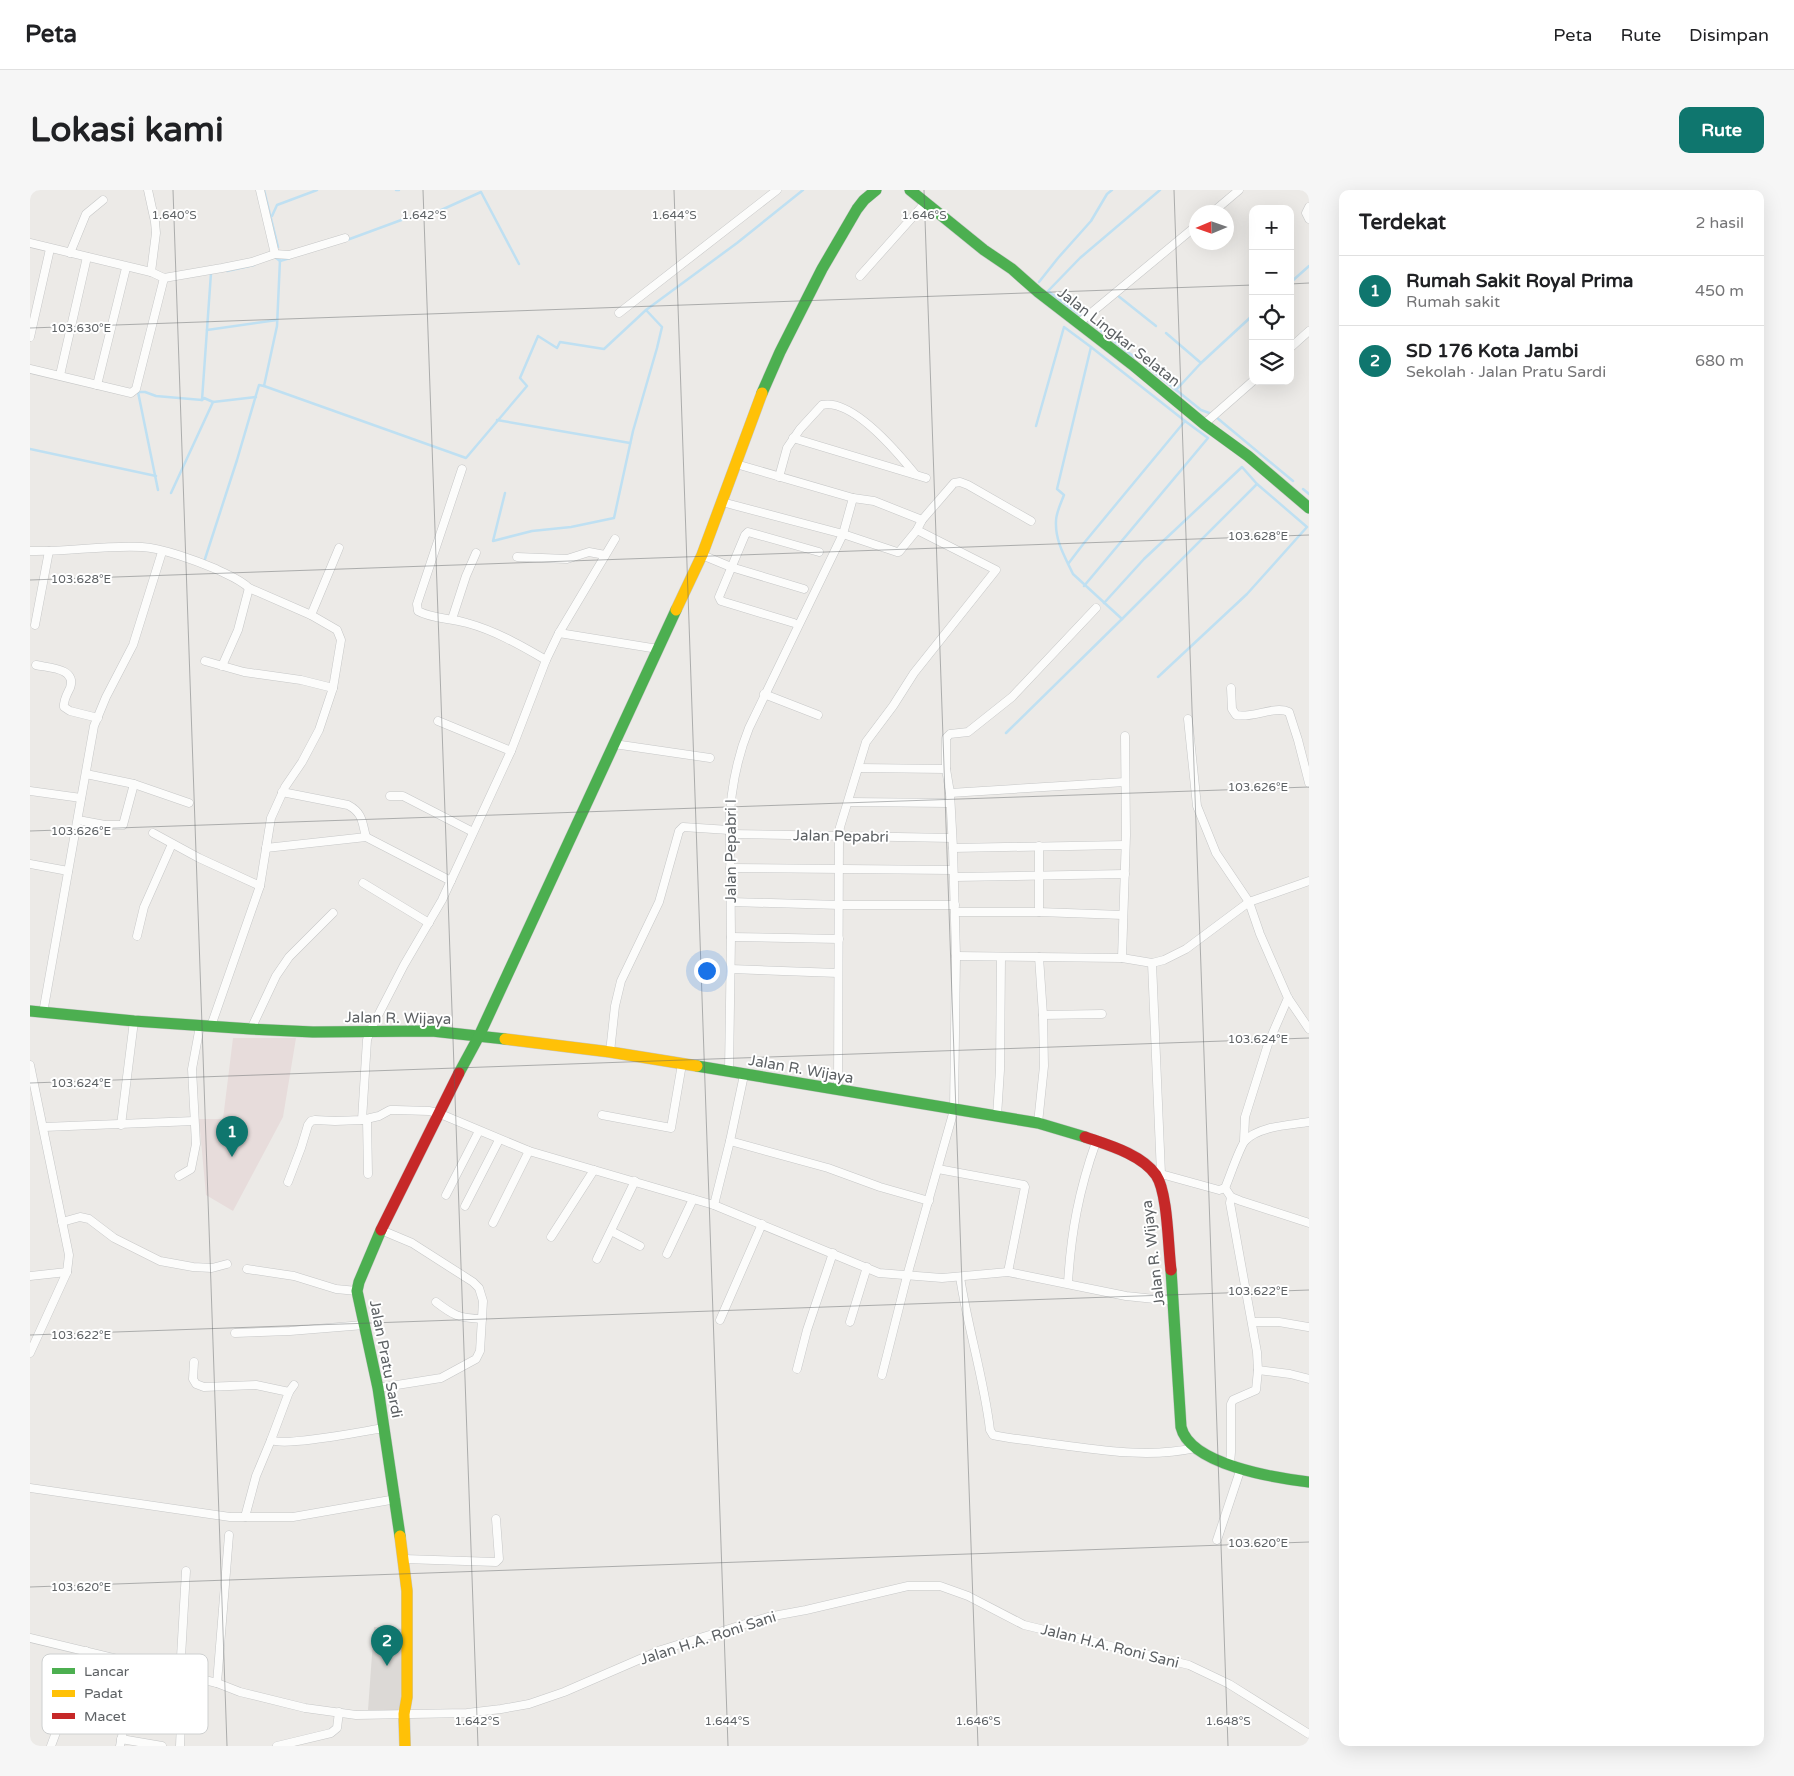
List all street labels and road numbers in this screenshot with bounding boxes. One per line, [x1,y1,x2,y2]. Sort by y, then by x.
street label: Jalan Lingkar Selatan [1054,284,1184,390]
street label: Jalan Pepabri I [722,799,740,903]
street label: Jalan Pepabri [793,826,889,846]
street label: Jalan R. Wijaya [345,1008,451,1028]
street label: Jalan R. Wijaya [747,1051,855,1087]
street label: Jalan R. Wijaya [1138,1199,1168,1307]
street label: Jalan Pratu Sardi [366,1299,406,1419]
street label: Jalan H.A. Roni Sani [638,1608,778,1668]
street label: Jalan H.A. Roni Sani [1039,1620,1181,1672]

